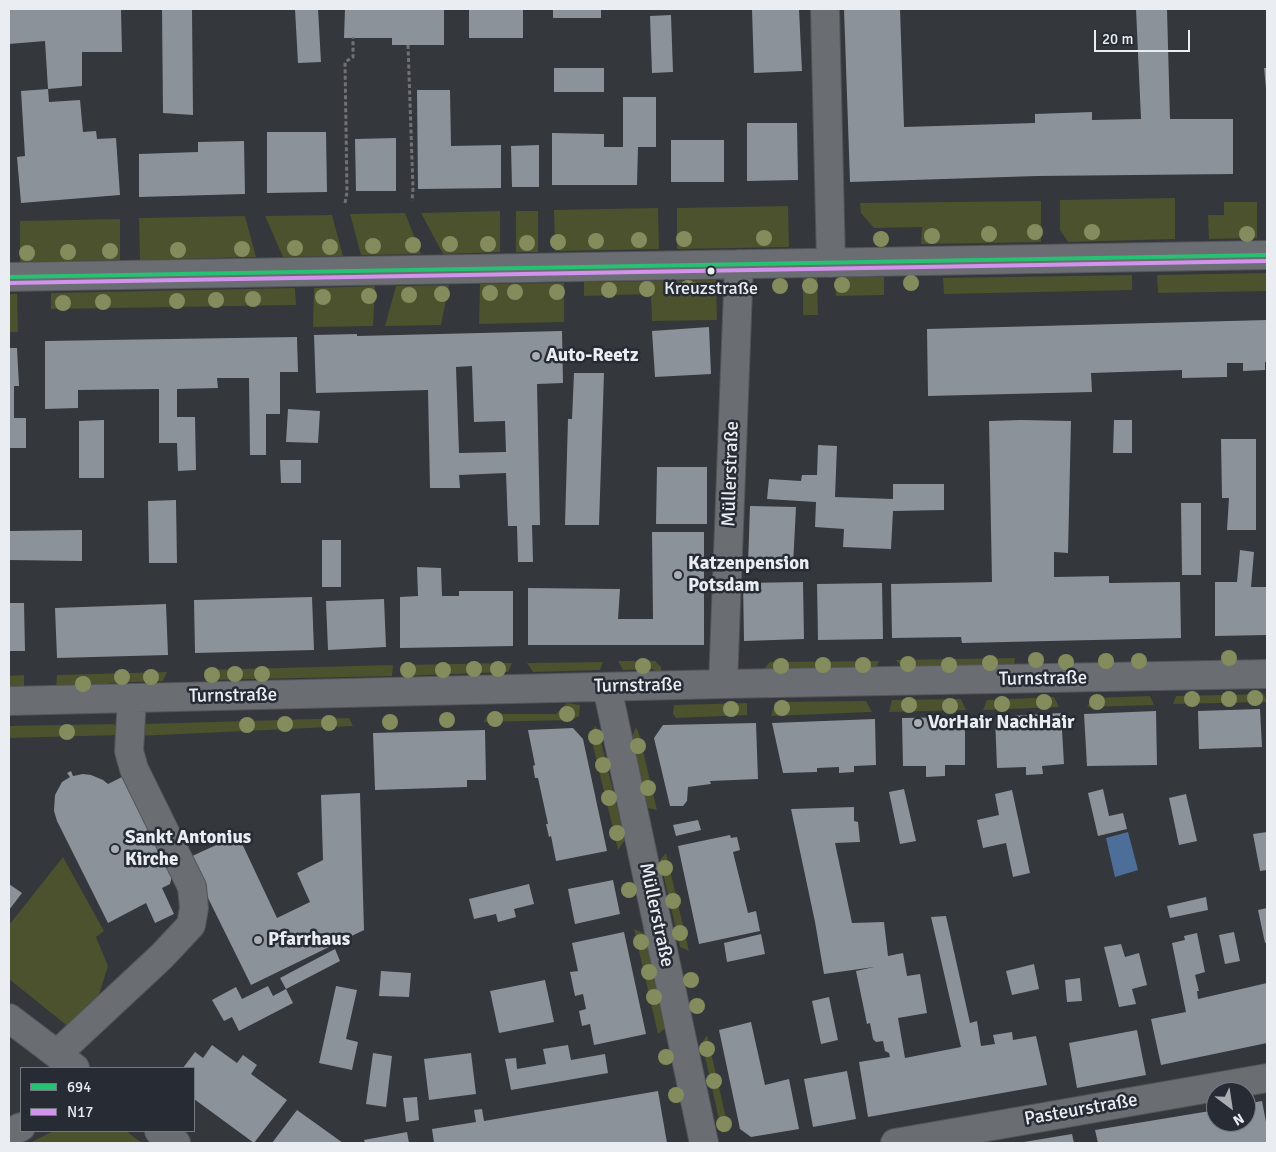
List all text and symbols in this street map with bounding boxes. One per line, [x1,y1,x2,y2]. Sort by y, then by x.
scale bar [1096,20,1192,52]
text: 20 m [1102,30,1133,48]
marker: Kreuzstraße [706,266,716,276]
place label: Kreuzstraße [664,278,758,300]
place label: Auto-Reetz [546,345,638,367]
marker: Auto-Reetz [530,350,542,362]
street label: Müllerstraße [718,421,744,527]
place label: Katzenpension Potsdam [688,553,809,597]
marker: Katzenpension Potsdam [672,569,684,581]
street label: Turnstraße [999,667,1087,691]
street label: Turnstraße [594,674,682,698]
street label: Turnstraße [189,684,277,708]
place label: VorHair NachHair [928,712,1075,734]
marker: VorHair NachHair [912,717,924,729]
place label: Sankt Antonius Kirche [125,827,251,871]
marker: Sankt Antonius Kirche [109,843,121,855]
street label: Müllerstraße [634,861,678,969]
place label: Pfarrhaus [268,929,350,951]
marker: Pfarrhaus [252,934,264,946]
legend [20,1067,195,1132]
text: 694 [67,1078,91,1096]
north arrow [1206,1082,1256,1132]
street label: Pasteurstraße [1023,1089,1139,1131]
text: N17 [67,1103,93,1121]
text: N [1230,1110,1247,1129]

